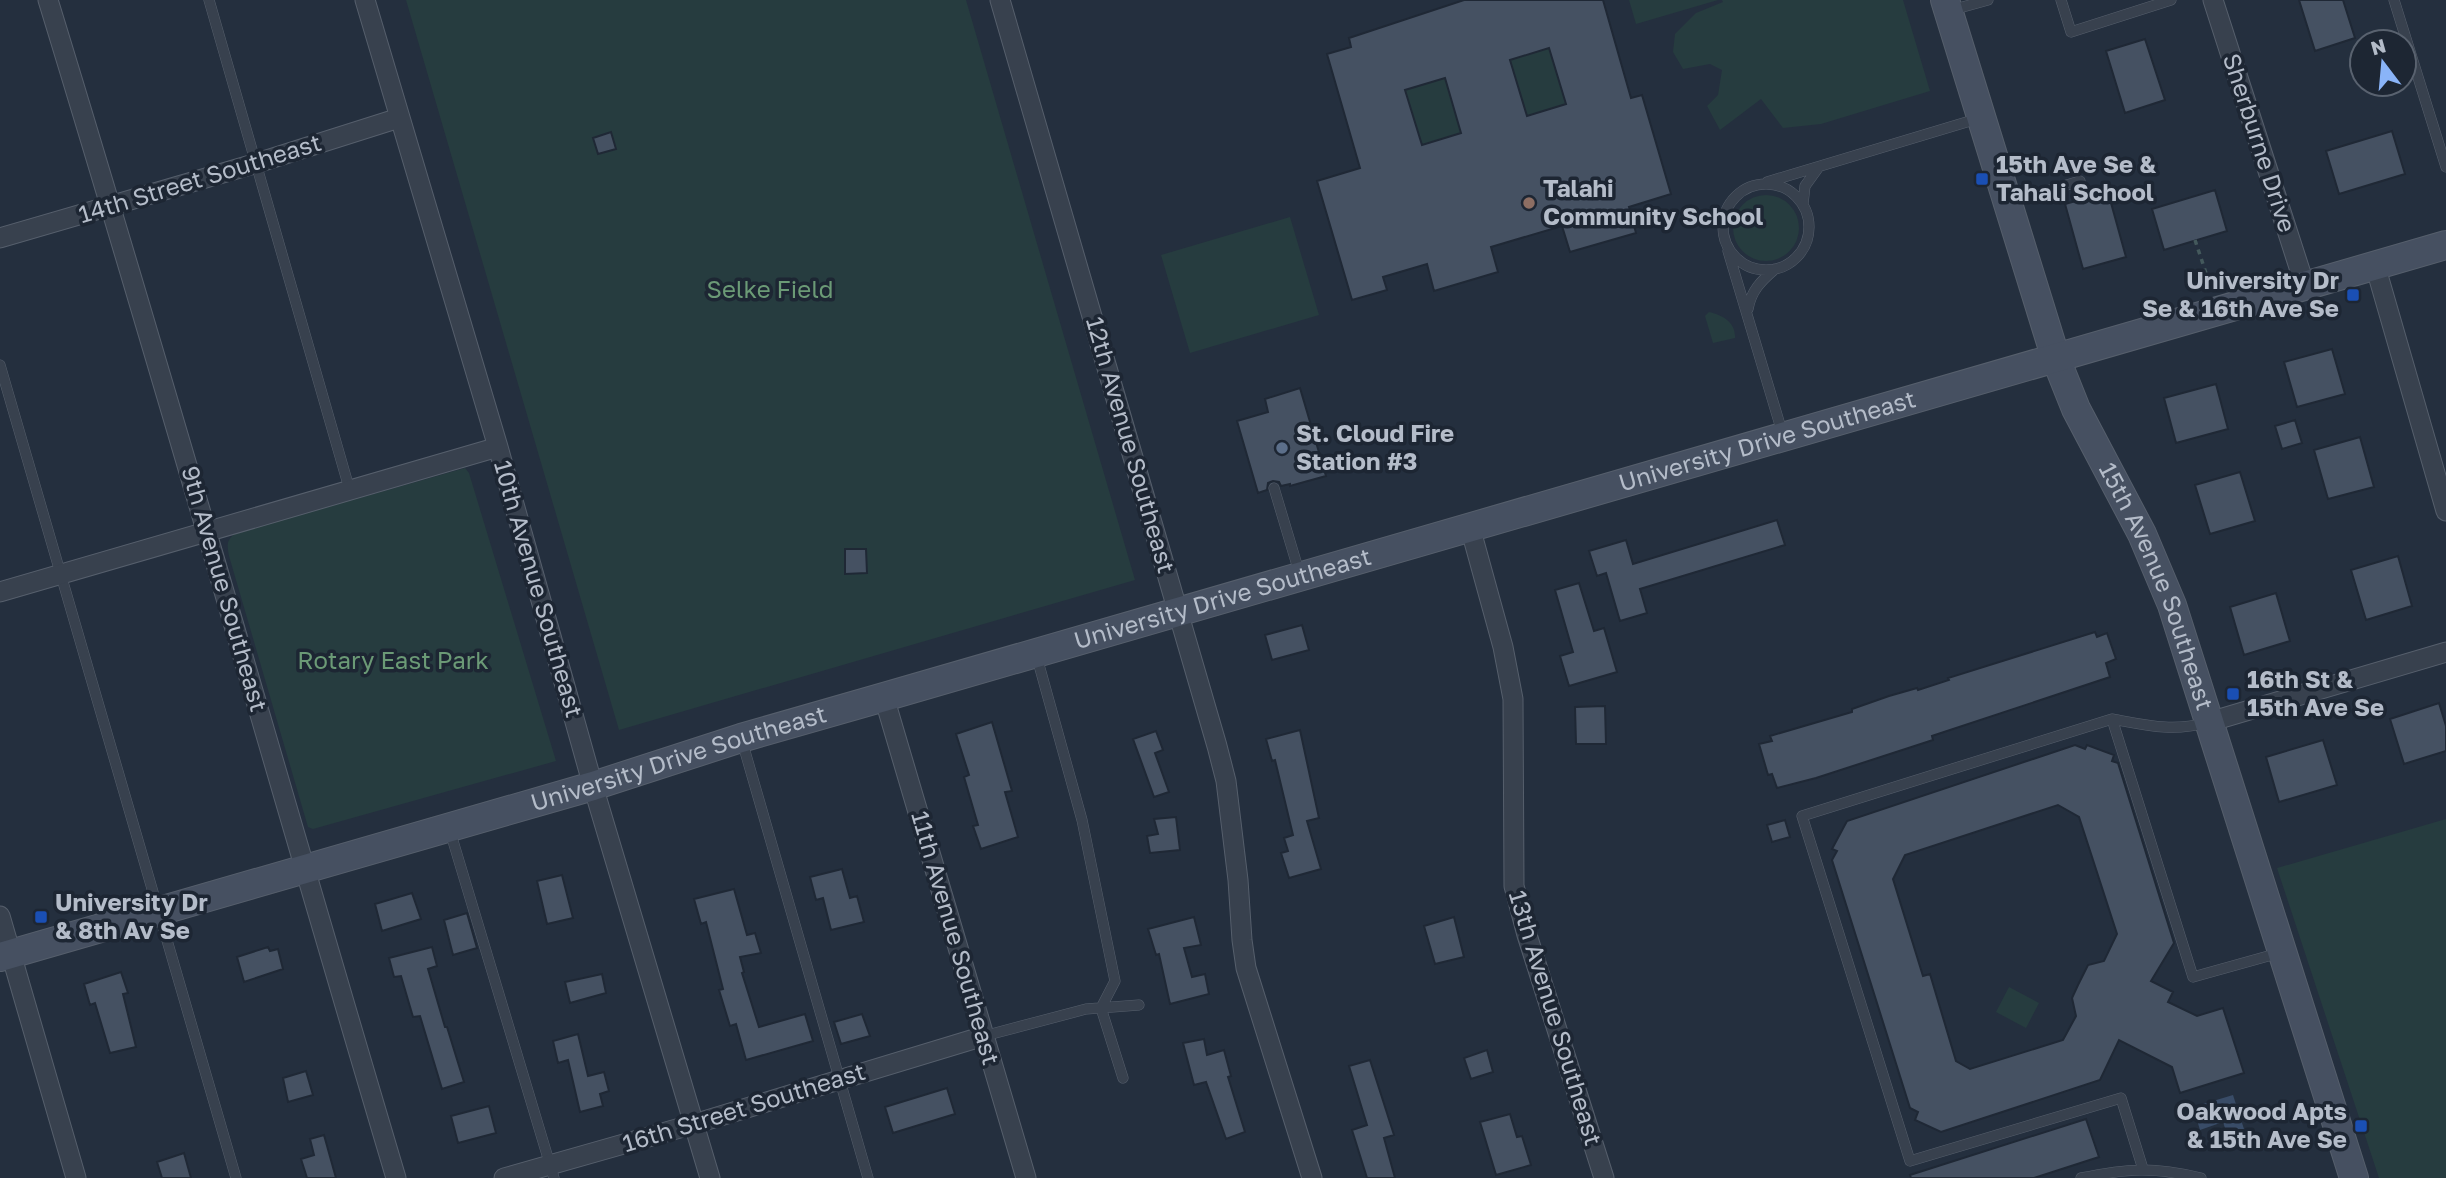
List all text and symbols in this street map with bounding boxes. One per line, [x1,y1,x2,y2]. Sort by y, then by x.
north arrow [2348,28,2418,98]
text: N [2368,33,2388,59]
street label: Sherburne Drive [2218,50,2303,236]
street label: 14th Street Southeast [75,127,324,228]
place label: 15th Ave Se & Tahali School [1996,149,2156,206]
marker: 15th Ave Se & Tahali School [1974,171,1990,187]
place label: Talahi Community School [1543,173,1763,230]
marker: Talahi Community School [1521,195,1537,211]
place label: University Dr Se & 16th Ave Se [2142,265,2339,322]
park label: Selke Field [707,274,833,303]
marker: University Dr Se & 16th Ave Se [2345,287,2361,303]
street label: 12th Avenue Southeast [1081,313,1182,576]
street label: University Drive Southeast [1615,383,1919,497]
place label: St. Cloud Fire Station #3 [1296,418,1454,475]
marker: St. Cloud Fire Station #3 [1274,440,1290,456]
street label: 10th Avenue Southeast [489,457,590,720]
street label: 15th Avenue Southeast [2094,457,2220,713]
street label: 9th Avenue Southeast [176,462,274,715]
street label: University Drive Southeast [1070,541,1374,654]
park label: Rotary East Park [297,645,489,674]
place label: 16th St & 15th Ave Se [2247,664,2384,721]
marker: 16th St & 15th Ave Se [2225,686,2241,702]
street label: University Drive Southeast [527,698,829,816]
street label: 11th Avenue Southeast [906,807,1007,1068]
place label: University Dr & 8th Av Se [55,887,208,944]
street label: 13th Avenue Southeast [1504,887,1609,1149]
marker: University Dr & 8th Av Se [33,909,49,925]
street label: 16th Street Southeast [619,1056,868,1157]
place label: Oakwood Apts & 15th Ave Se [2176,1096,2347,1153]
marker: Oakwood Apts & 15th Ave Se [2353,1118,2369,1134]

